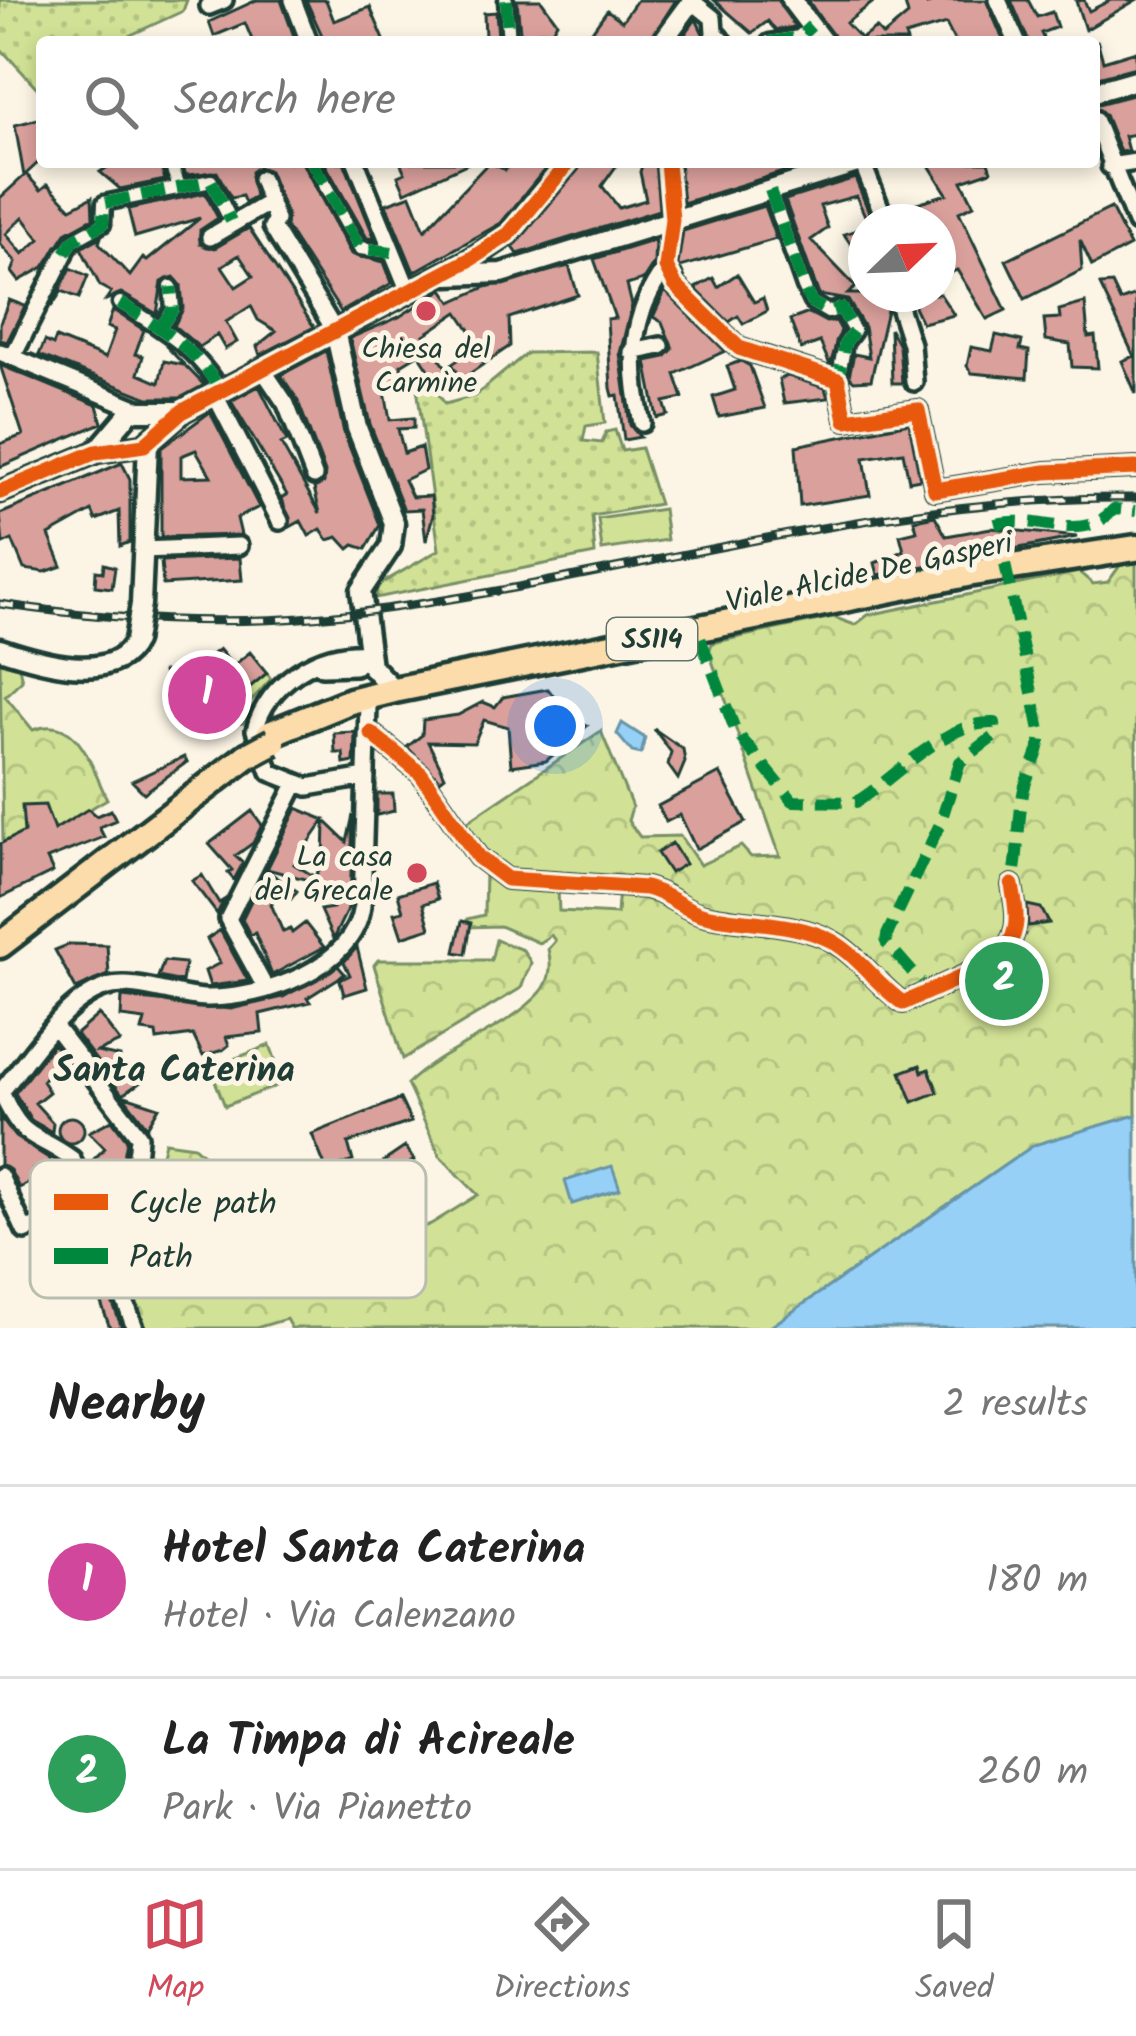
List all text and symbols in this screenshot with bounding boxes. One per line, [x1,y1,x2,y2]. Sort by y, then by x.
search box [36,36,1100,168]
text: Search here [174,66,396,138]
icon: search [78,69,144,135]
north arrow [848,204,956,312]
marker: Chiesa del Carmine [413,298,439,324]
place label: Chiesa del Carmine [361,326,491,408]
street label: Viale Alcide De Gasperi [722,520,1019,628]
road number: SS114 [607,618,697,660]
pin: 1 [168,650,246,740]
your location [525,696,585,756]
place label: La casa del Grecale [255,834,393,916]
marker: La casa del Grecale [404,860,430,886]
pin: 2 [965,936,1043,1026]
district label: Santa Caterina [53,1043,295,1100]
legend [30,1160,426,1298]
text: Cycle path [129,1179,277,1232]
text: Path [129,1233,193,1286]
text: Nearby [48,1366,205,1447]
text: 2 results [943,1375,1088,1437]
text: Hotel Santa Caterina [162,1515,586,1587]
text: 1 [81,1551,93,1613]
text: 180 m [986,1551,1088,1613]
text: Hotel · Via Calenzano [162,1587,516,1649]
text: La Timpa di Acireale [162,1707,575,1779]
text: 2 [76,1743,98,1805]
text: 260 m [977,1743,1088,1805]
text: Park · Via Pianetto [162,1779,472,1841]
tab: Map [142,1891,208,2016]
tab: Directions [493,1891,630,2016]
tab: Saved [915,1891,994,2016]

